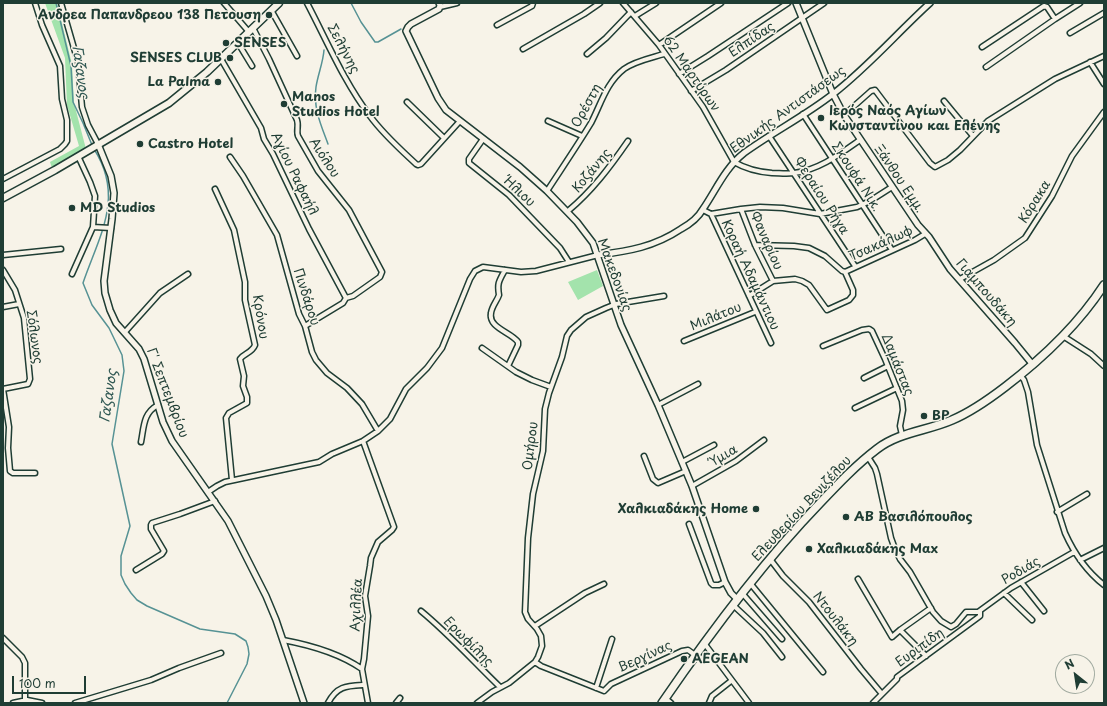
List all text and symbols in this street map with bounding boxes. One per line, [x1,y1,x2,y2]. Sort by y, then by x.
place label: Ανδρεα Παπανδρεου 138 Πετουση [38,7,261,23]
marker: Ανδρεα Παπανδρεου 138 Πετουση [264,10,274,20]
street label: Ελπίδας [726,19,778,61]
street label: Σελήνης [323,22,363,76]
street label: 62 Μαρτύρων [659,33,723,115]
place label: SENSES [234,35,286,51]
marker: SENSES [221,38,231,48]
water label: Γαζανος [68,44,92,100]
place label: SENSES CLUB [130,50,222,66]
marker: SENSES CLUB [225,53,235,63]
street label: Εθνικής Αντιστάσεως [727,63,849,157]
place label: La Palma [148,74,210,90]
marker: La Palma [213,77,223,87]
street label: Ορέστη [569,81,605,131]
place label: Manos Studios Hotel [292,89,379,120]
marker: Manos Studios Hotel [279,99,289,109]
place label: Ιερός Ναός Αγίων Κωνσταντίνου και Ελένης [829,103,1000,134]
marker: Ιερός Ναός Αγίων Κωνσταντίνου και Ελένης [816,113,826,123]
street label: Αγίου Ραφαήλ [267,130,321,218]
street label: Αιόλου [305,135,343,181]
place label: Castro Hotel [148,136,233,152]
marker: Castro Hotel [135,139,145,149]
street label: Σκουφά Νικ. [828,139,884,215]
street label: Ξάνθου Εμμ. [871,142,927,216]
street label: Κοζάνης [569,146,615,196]
street label: Φεραίου Ρήγα [790,154,852,238]
street label: Ήλιου [500,174,538,210]
street label: Κόρακα [1016,178,1054,226]
place label: MD Studios [80,200,155,216]
marker: MD Studios [67,203,77,213]
street label: Φαναρίου [746,209,786,273]
street label: Κοραή Αδαμάντιου [718,217,782,333]
street label: Τσακάλωφ [847,223,915,265]
street label: Μακεδονίας [594,236,634,314]
street label: Γιαμπουδάκη [952,256,1020,330]
street label: Πινδάρου [289,266,323,328]
street label: Κρόνου [249,294,271,340]
street label: Μιλάτου [688,300,744,334]
street label: Σόλωνος [23,309,45,365]
street label: Δαμάστας [878,332,916,398]
street label: Γ' Σεπτεμβρίου [143,346,191,440]
water label: Γαζανος [97,368,121,424]
place label: BP [932,408,949,424]
marker: BP [919,411,929,421]
street label: Ομήρου [520,421,542,471]
street label: Ύμια [707,442,741,470]
street label: Ελευθερίου Βενιζέλου [749,453,855,565]
place label: Χαλκιαδάκης Home [618,501,748,517]
marker: Χαλκιαδάκης Home [751,504,761,514]
place label: ΑΒ Βασιλόπουλος [854,509,972,525]
marker: ΑΒ Βασιλόπουλος [841,512,851,522]
place label: Χαλκιαδάκης Max [817,541,938,557]
marker: Χαλκιαδάκης Max [804,544,814,554]
street label: Ροδιάς [999,554,1043,588]
street label: Αχιλλέα [348,578,366,632]
street label: Ντουλάκη [809,589,861,649]
street label: Ερωφίλης [440,614,496,670]
street label: Ευριπίδη [893,625,947,671]
street label: Βεργίνας [616,638,674,676]
place label: AEGEAN [692,651,749,667]
marker: AEGEAN [679,654,689,664]
north arrow [1055,654,1095,694]
text: N [1061,654,1077,674]
scale bar [14,668,88,694]
text: 100 m [19,674,56,692]

